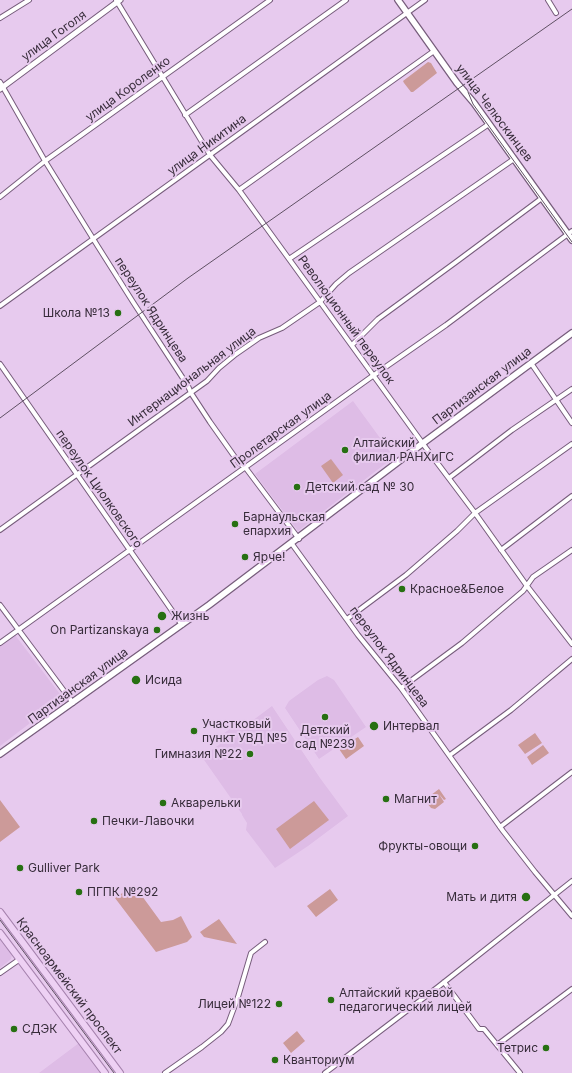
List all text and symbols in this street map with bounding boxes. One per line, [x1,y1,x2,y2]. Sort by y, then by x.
street label: улица Гоголя [19,8,89,64]
street label: улица Короленко [83,53,173,125]
street label: улица Челюскинцев [453,61,535,165]
street label: улица Никитина [165,112,249,178]
street label: Революционный переулок [294,253,398,387]
street label: переулок Ядринцева [112,255,190,365]
place label: Школа №13 [43,306,110,320]
marker: Школа №13 [113,308,123,318]
street label: Интернациональная улица [125,324,259,430]
street label: Партизанская улица [430,344,534,428]
street label: Пролетарская улица [228,389,334,471]
street label: переулок Циолковского [53,427,145,551]
place label: Алтайский филиал РАНХиГС [353,436,454,464]
marker: Алтайский филиал РАНХиГС [340,445,350,455]
place label: Детский сад № 30 [305,480,414,494]
marker: Детский сад № 30 [292,482,302,492]
place label: Барнаульская епархия [243,510,325,538]
marker: Барнаульская епархия [230,519,240,529]
place label: Ярче! [253,550,286,564]
marker: Ярче! [240,552,250,562]
place label: Красное&Белое [410,582,504,596]
marker: Красное&Белое [397,584,407,594]
street label: переулок Ядринцева [346,604,432,710]
place label: Жизнь [171,609,209,623]
marker: Жизнь [156,610,168,622]
place label: On Partizanskaya [50,623,149,637]
marker: On Partizanskaya [152,625,162,635]
street label: Партизанская улица [25,645,131,727]
place label: Исида [145,673,182,687]
marker: Исида [130,674,142,686]
marker: Детский сад №239 [320,712,330,722]
place label: Участковый пункт УВД №5 [202,717,287,745]
place label: Интервал [383,719,439,733]
marker: Интервал [368,720,380,732]
place label: Детский сад №239 [295,723,355,751]
marker: Участковый пункт УВД №5 [189,726,199,736]
place label: Гимназия №22 [155,747,242,761]
marker: Гимназия №22 [245,749,255,759]
place label: Магнит [394,792,437,806]
marker: Магнит [381,794,391,804]
place label: Акварельки [171,796,241,810]
marker: Акварельки [158,798,168,808]
place label: Печки-Лавочки [102,814,194,828]
marker: Печки-Лавочки [89,816,99,826]
place label: Фрукты-овощи [378,839,467,853]
marker: Фрукты-овощи [470,841,480,851]
place label: Gulliver Park [28,861,100,875]
marker: Gulliver Park [15,863,25,873]
place label: ПГПК №292 [87,885,158,899]
marker: ПГПК №292 [74,887,84,897]
place label: Мать и дитя [446,890,517,904]
marker: Мать и дитя [520,891,532,903]
street label: Красноармейский проспект [13,915,125,1057]
place label: Алтайский краевой педагогический лицей [339,986,472,1014]
marker: Алтайский краевой педагогический лицей [326,995,336,1005]
place label: Лицей №122 [198,997,271,1011]
marker: Лицей №122 [274,999,284,1009]
place label: СДЭК [22,1022,57,1036]
marker: СДЭК [9,1024,19,1034]
place label: Тетрис [497,1041,538,1055]
marker: Тетрис [541,1043,551,1053]
place label: Кванториум [283,1053,355,1067]
marker: Кванториум [270,1055,280,1065]

